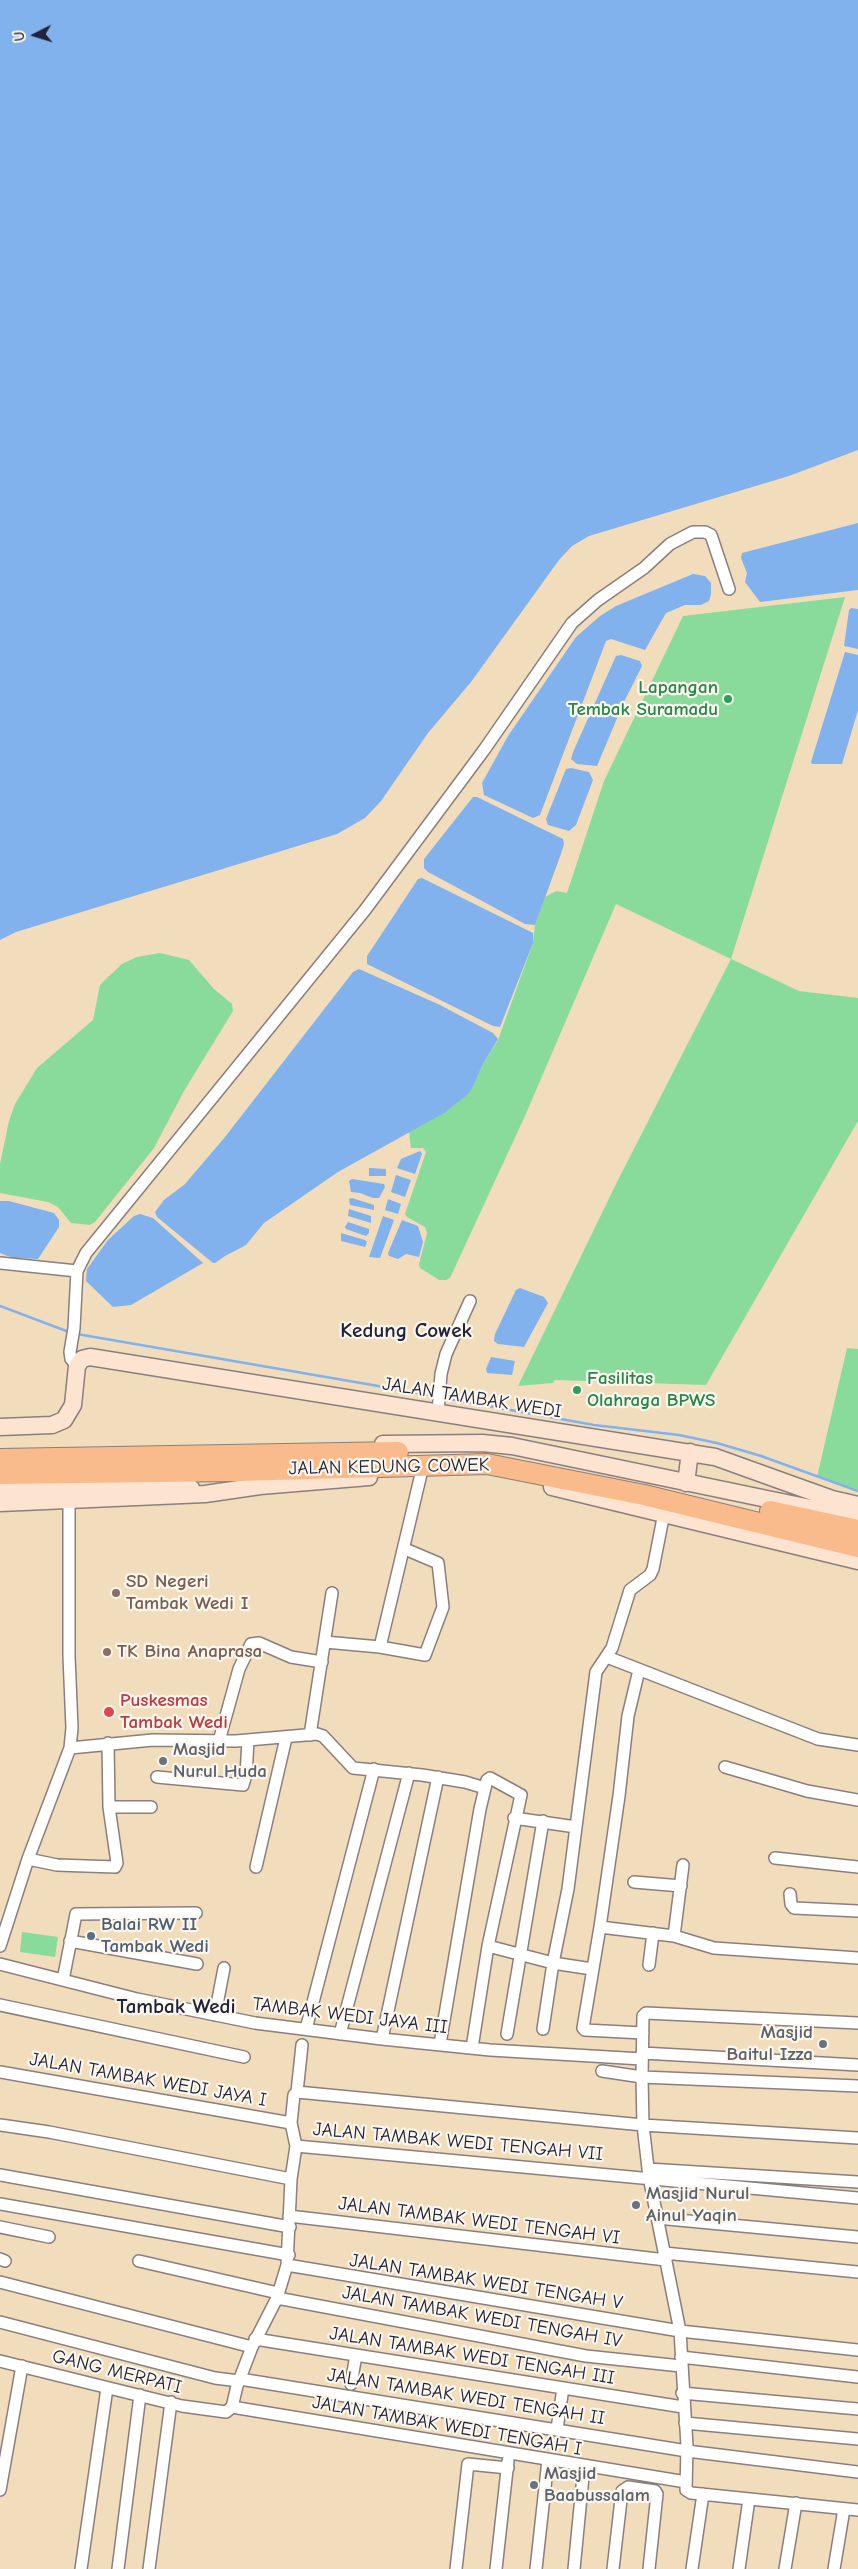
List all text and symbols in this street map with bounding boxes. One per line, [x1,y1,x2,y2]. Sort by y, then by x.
north arrow [10,10,60,60]
text: U [11,31,28,42]
place label: Lapangan Tembak Suramadu [568,677,718,721]
marker: Lapangan Tembak Suramadu [722,693,734,705]
district label: Kedung Cowek [340,1318,472,1344]
place label: Fasilitas Olahraga BPWS [587,1368,715,1412]
street label: JALAN TAMBAK WEDI [381,1373,563,1423]
marker: Fasilitas Olahraga BPWS [571,1384,583,1396]
street label: JALAN KEDUNG COWEK [288,1454,490,1480]
place label: SD Negeri Tambak Wedi I [126,1571,248,1615]
marker: SD Negeri Tambak Wedi I [110,1587,122,1599]
place label: TK Bina Anaprasa [117,1641,262,1663]
marker: TK Bina Anaprasa [101,1646,113,1658]
place label: Puskesmas Tambak Wedi [120,1690,228,1734]
marker: Puskesmas Tambak Wedi [102,1705,116,1719]
place label: Masjid Nurul Huda [173,1739,267,1783]
marker: Masjid Nurul Huda [157,1755,169,1767]
place label: Balai RW II Tambak Wedi [101,1914,209,1958]
marker: Balai RW II Tambak Wedi [85,1930,97,1942]
street label: TAMBAK WEDI JAYA III [251,1993,449,2039]
district label: Tambak Wedi [116,1994,236,2020]
place label: Masjid Baitul Izza [726,2022,813,2066]
marker: Masjid Baitul Izza [817,2038,829,2050]
street label: JALAN TAMBAK WEDI JAYA I [28,2048,268,2112]
street label: JALAN TAMBAK WEDI TENGAH VII [312,2118,604,2166]
place label: Masjid Nurul Ainul Yaqin [646,2183,750,2227]
street label: JALAN TAMBAK WEDI TENGAH VI [337,2192,621,2250]
marker: Masjid Nurul Ainul Yaqin [630,2199,642,2211]
street label: JALAN TAMBAK WEDI TENGAH V [348,2249,624,2315]
street label: JALAN TAMBAK WEDI TENGAH IV [340,2281,624,2353]
street label: JALAN TAMBAK WEDI TENGAH III [328,2322,616,2390]
street label: GANG MERPATI [50,2345,184,2399]
street label: JALAN TAMBAK WEDI TENGAH II [326,2364,606,2430]
street label: JALAN TAMBAK WEDI TENGAH I [310,2391,584,2461]
place label: Masjid Baabussalam [544,2463,650,2507]
marker: Masjid Baabussalam [528,2479,540,2491]

